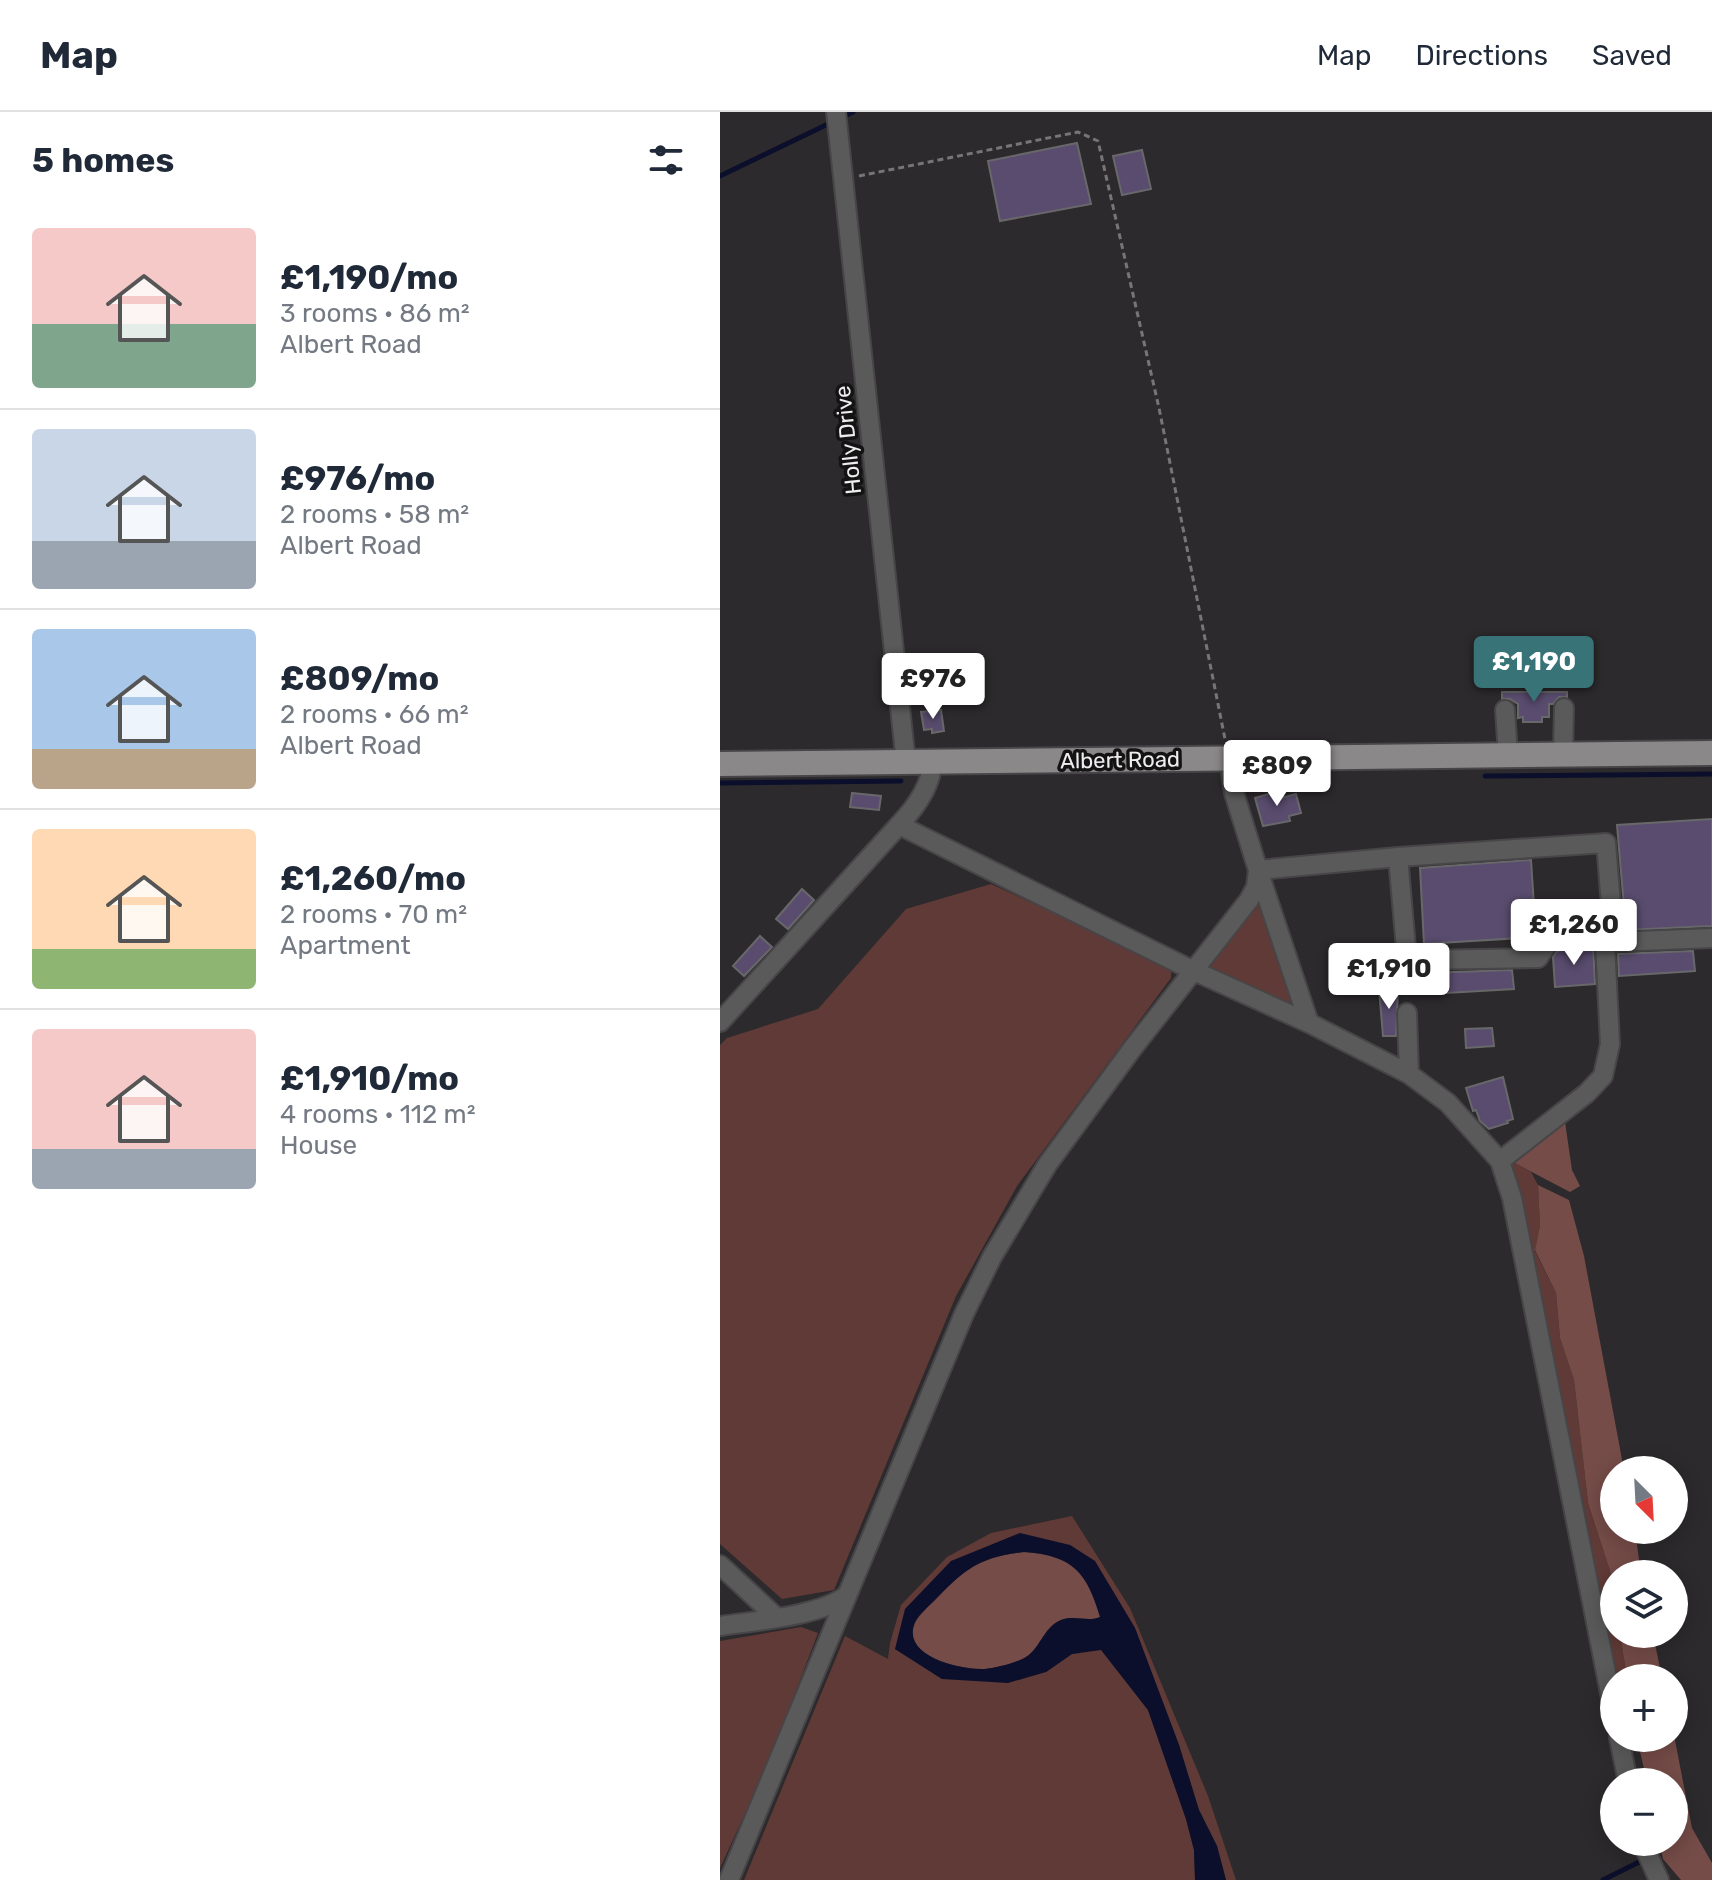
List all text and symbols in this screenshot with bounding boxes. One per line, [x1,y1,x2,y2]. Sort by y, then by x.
text: Map [40,32,118,78]
text: Map [1317,39,1371,72]
text: Directions [1415,39,1548,72]
text: Saved [1592,39,1672,72]
icon: filters [644,138,688,182]
text: 5 homes [32,140,174,181]
text: £1,190/mo [280,257,458,298]
icon: home [96,260,192,356]
text: 3 rooms · 86 m² [280,298,470,329]
text: Albert Road [280,329,422,360]
street label: Holly Drive [829,384,867,496]
text: £976/mo [280,458,435,499]
icon: home [96,461,192,557]
text: 2 rooms · 58 m² [280,499,469,530]
text: Albert Road [280,530,422,561]
pin: £1,190 [1469,636,1599,704]
text: £1,190 [1492,646,1576,677]
pin: £976 [886,653,980,721]
text: £809/mo [280,658,439,699]
icon: home [96,661,192,757]
text: £976 [900,663,966,694]
text: 2 rooms · 66 m² [280,699,469,730]
text: Albert Road [280,730,422,761]
pin: £809 [1230,740,1324,808]
street label: Albert Road [1060,745,1180,775]
text: £809 [1242,750,1312,781]
text: £1,260/mo [280,858,466,899]
icon: home [96,861,192,957]
text: 2 rooms · 70 m² [280,899,467,930]
pin: £1,260 [1509,899,1639,967]
text: £1,260 [1529,909,1619,940]
text: Apartment [280,930,411,961]
pin: £1,910 [1324,943,1454,1011]
text: £1,910 [1346,953,1432,984]
text: £1,910/mo [280,1058,459,1099]
icon: home [96,1061,192,1157]
text: 4 rooms · 112 m² [280,1099,476,1130]
text: House [280,1130,357,1161]
north arrow [1600,1456,1688,1544]
map controls [1600,1456,1688,1856]
button: layers [1600,1560,1688,1648]
button: + [1600,1664,1688,1752]
button: − [1600,1768,1688,1856]

